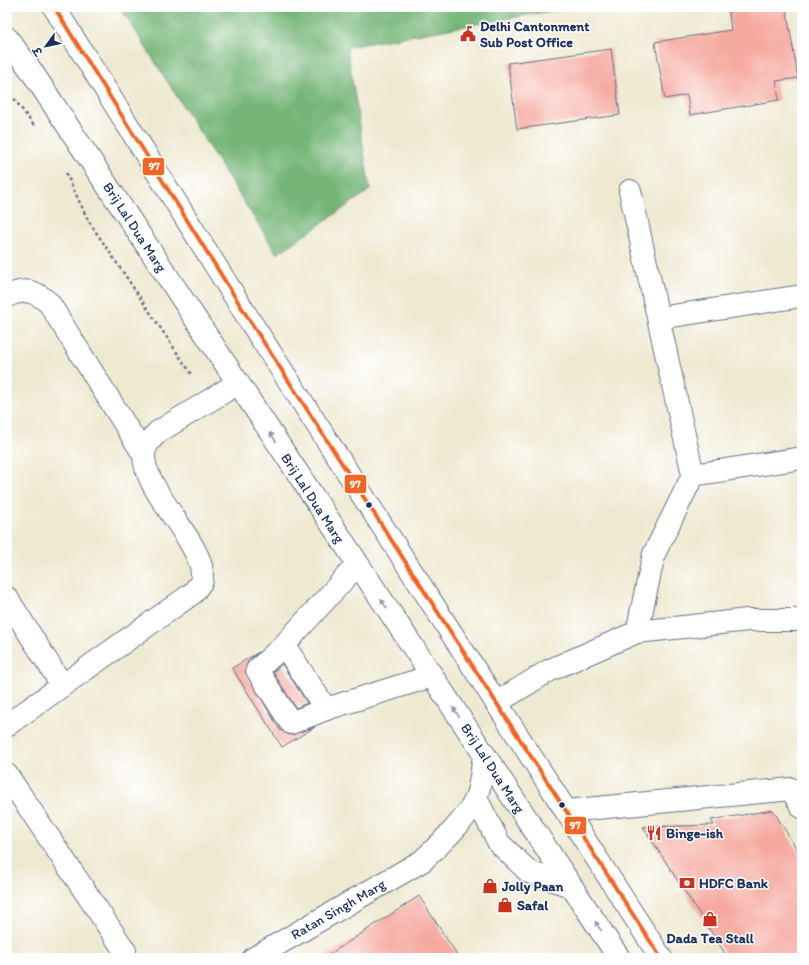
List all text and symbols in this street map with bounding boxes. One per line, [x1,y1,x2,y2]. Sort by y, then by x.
place label: Delhi Cantonment Sub Post Office [480,18,590,51]
public building icon: Delhi Cantonment Sub Post Office [459,25,477,43]
north arrow [26,26,66,66]
text: उ [30,43,46,59]
line badge: 97 [142,157,165,176]
text: 97 [148,160,160,173]
street label: Brij Lal Dua Marg [99,179,170,276]
one-way arrow [270,431,277,443]
street label: Brij Lal Dua Marg [277,450,348,547]
line badge: 97 [344,474,367,494]
text: 97 [349,478,361,491]
unlabelled marker [364,500,374,510]
one-way arrow [380,598,387,610]
one-way arrow [452,707,460,717]
street label: Brij Lal Dua Marg [457,720,528,817]
unlabelled marker [557,800,567,810]
line badge: 97 [564,816,587,835]
text: 97 [569,819,581,832]
restaurant icon: Binge-ish [645,824,663,842]
place label: Binge-ish [666,825,724,842]
bank icon: HDFC Bank [678,874,696,892]
street label: Ratan Singh Marg [288,875,389,943]
place label: HDFC Bank [699,875,769,892]
shop icon: Jolly Paan [481,877,499,895]
place label: Jolly Paan [501,878,564,895]
shop icon: Safal [496,896,514,914]
place label: Safal [517,897,549,914]
shop icon: Dada Tea Stall [701,910,719,928]
one-way arrow [594,920,601,931]
place label: Dada Tea Stall [666,930,755,947]

